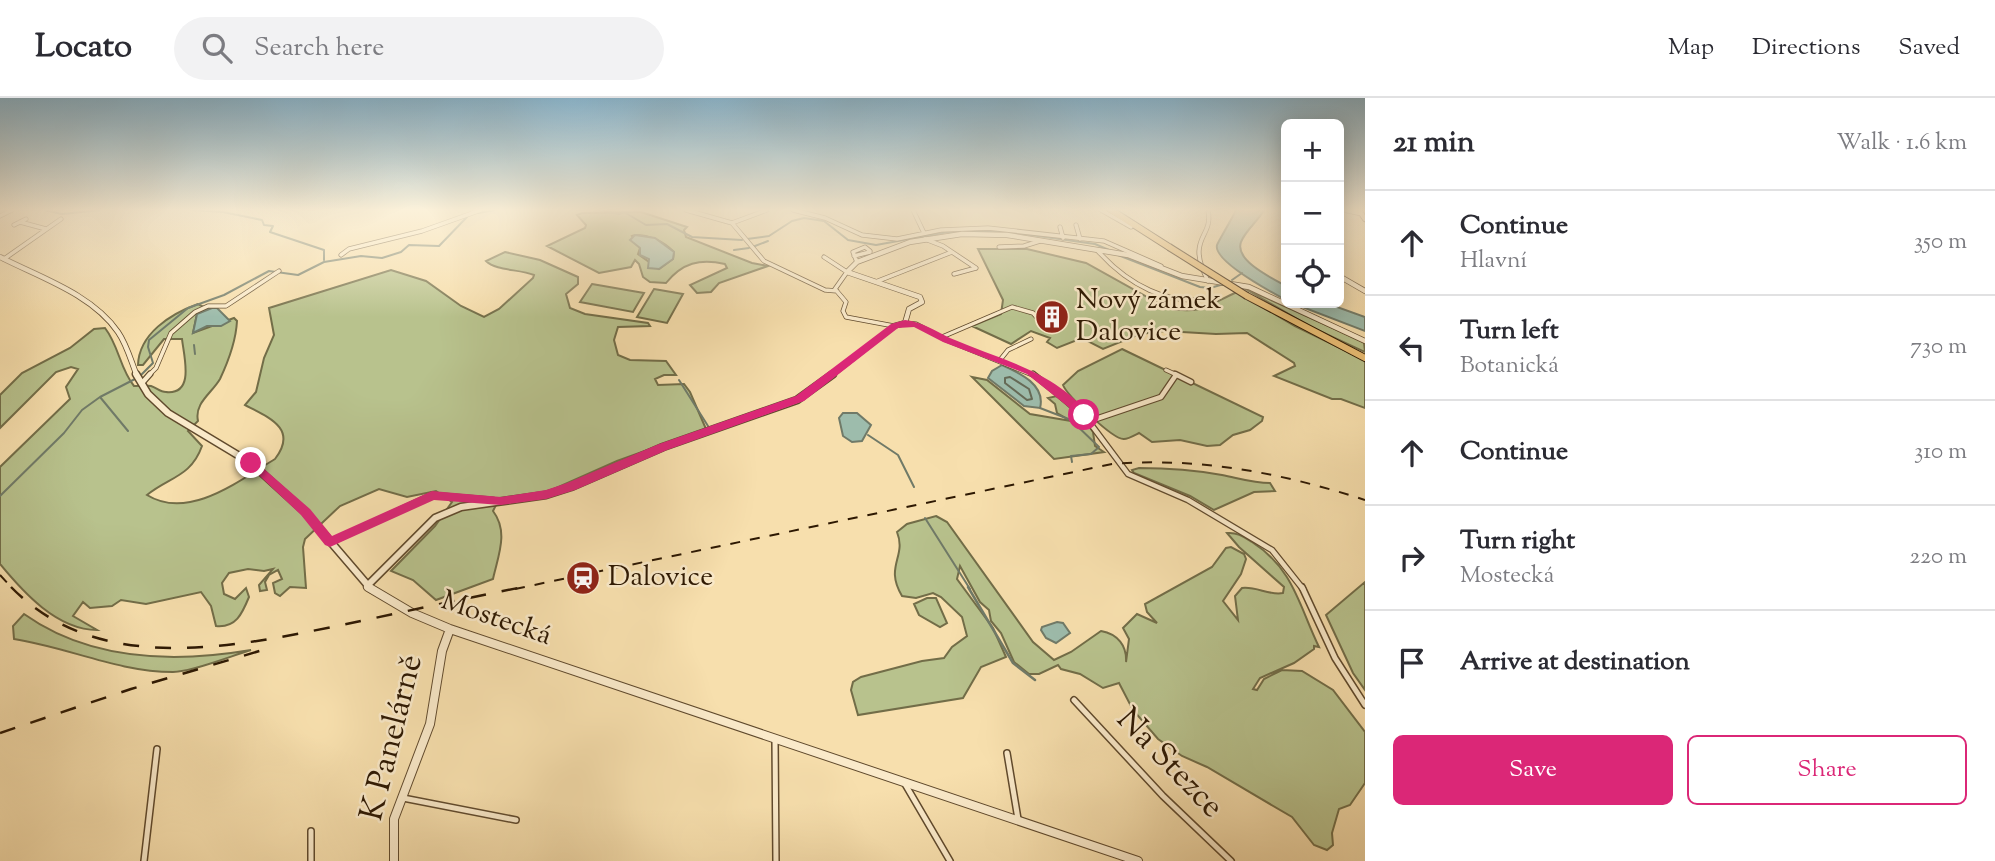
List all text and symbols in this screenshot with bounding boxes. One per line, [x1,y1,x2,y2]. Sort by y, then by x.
search box [174,17,664,80]
text: Locato [35,24,132,72]
icon: search [198,29,236,67]
text: Search here [254,30,384,67]
text: Map [1668,31,1714,65]
text: Directions [1752,31,1860,65]
text: Saved [1898,31,1960,65]
map controls [1281,119,1344,308]
button: + [1281,119,1344,182]
text: 21 min [1393,122,1475,165]
text: Walk · 1.6 km [1836,127,1967,160]
button: − [1281,182,1344,245]
text: Continue [1460,208,1568,245]
icon: ahead [1393,224,1431,262]
text: 350 m [1914,226,1967,259]
button: locate [1281,245,1344,308]
text: Hlavní [1460,245,1527,278]
place label: Nový zámek Dalovice [1076,281,1222,353]
building icon: Nový zámek Dalovice [1033,298,1071,336]
text: Turn left [1460,313,1559,350]
icon: left [1393,329,1431,367]
text: 730 m [1910,331,1967,364]
text: Botanická [1460,350,1559,383]
route start [1068,399,1099,430]
icon: ahead [1393,434,1431,472]
text: Continue [1460,434,1568,471]
text: 310 m [1914,436,1967,469]
route end [235,447,266,478]
text: Turn right [1460,523,1575,560]
icon: right [1393,539,1431,577]
text: 220 m [1909,541,1967,574]
place label: Dalovice [608,558,713,598]
station icon: Dalovice [564,559,602,597]
text: Mostecká [1460,560,1554,593]
street label: Mostecká [435,581,557,657]
icon: arrive [1393,644,1431,682]
text: Arrive at destination [1460,644,1690,681]
street label: K Panelárně [349,650,437,826]
street label: Na Stezce [1104,698,1234,830]
button: Save [1393,735,1673,805]
button: Share [1687,735,1967,805]

